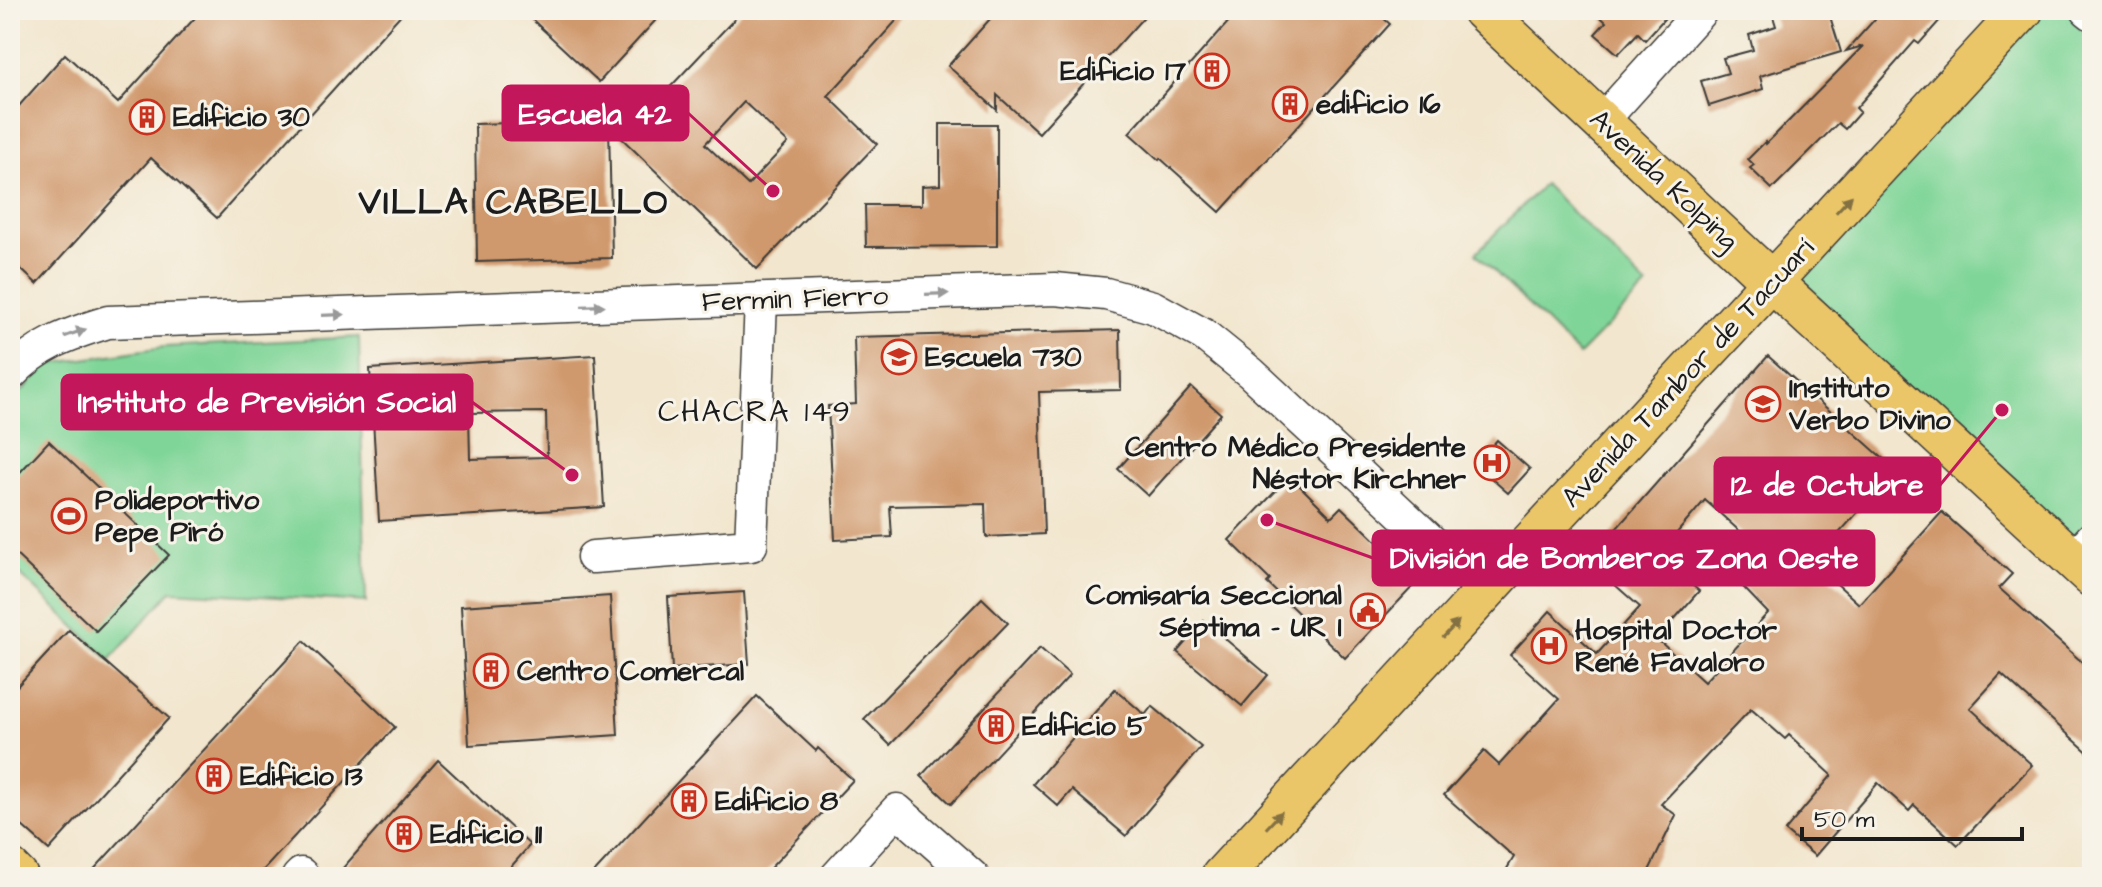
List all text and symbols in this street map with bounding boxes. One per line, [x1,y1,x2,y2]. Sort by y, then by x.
place label: Edificio 17 [1060,52,1187,91]
building icon: Edificio 17 [1193,52,1231,90]
building icon: edificio 16 [1271,85,1309,123]
place label: edificio 16 [1316,85,1441,124]
callout: Escuela 42 [503,86,688,140]
text: Escuela 42 [519,94,672,136]
building icon: Edificio 30 [128,98,166,136]
place label: Edificio 30 [173,98,310,137]
street label: Avenida Kolping [1580,101,1747,260]
district label: VILLA CABELLO [358,177,669,228]
one-way arrow [1835,195,1853,214]
street label: Avenida Tambor de Tacuarí [1552,229,1824,516]
street label: Fermin Fierro [701,276,889,322]
one-way arrow [925,287,950,300]
one-way arrow [581,300,606,313]
one-way arrow [321,309,346,322]
one-way arrow [63,326,87,338]
school or university icon: Escuela 730 [880,338,918,376]
place label: Escuela 730 [925,338,1082,377]
place label: Instituto Verbo Divino [1788,369,1951,440]
callout: Instituto de Previsión Social [62,375,472,429]
text: Instituto de Previsión Social [78,382,456,424]
school or university icon: Instituto Verbo Divino [1744,385,1782,423]
district label: CHACRA 149 [658,391,852,433]
place label: Centro Médico Presidente Néstor Kirchner [1125,428,1467,499]
hospital icon: Centro Médico Presidente Néstor Kirchner [1473,444,1511,482]
callout: 12 de Octubre [1715,458,1940,512]
text: 12 de Octubre [1731,465,1923,507]
place label: Polideportivo Pepe Piró [95,481,260,553]
sports icon: Polideportivo Pepe Piró [50,497,88,535]
callout: División de Bomberos Zona Oeste [1373,531,1874,585]
text: División de Bomberos Zona Oeste [1390,538,1858,580]
place label: Comisaría Seccional Séptima - UR I [1086,576,1342,648]
public building icon: Comisaría Seccional Séptima - UR I [1349,592,1387,630]
place label: Hospital Doctor René Favaloro [1575,611,1777,682]
one-way arrow [1441,620,1459,639]
hospital icon: Hospital Doctor René Favaloro [1530,627,1568,665]
building icon: Centro Comercal [472,652,510,690]
place label: Centro Comercal [517,652,744,691]
building icon: Edificio 5 [977,707,1015,745]
place label: Edificio 5 [1022,707,1148,746]
building icon: Edificio 13 [195,757,233,795]
place label: Edificio 13 [240,757,364,796]
building icon: Edificio 8 [670,782,708,820]
place label: Edificio 8 [715,782,838,821]
scale bar [1802,791,2022,841]
text: 50 m [1814,803,1875,837]
one-way arrow [1265,811,1283,830]
building icon: Edificio 11 [385,815,423,853]
place label: Edificio 11 [430,815,543,854]

